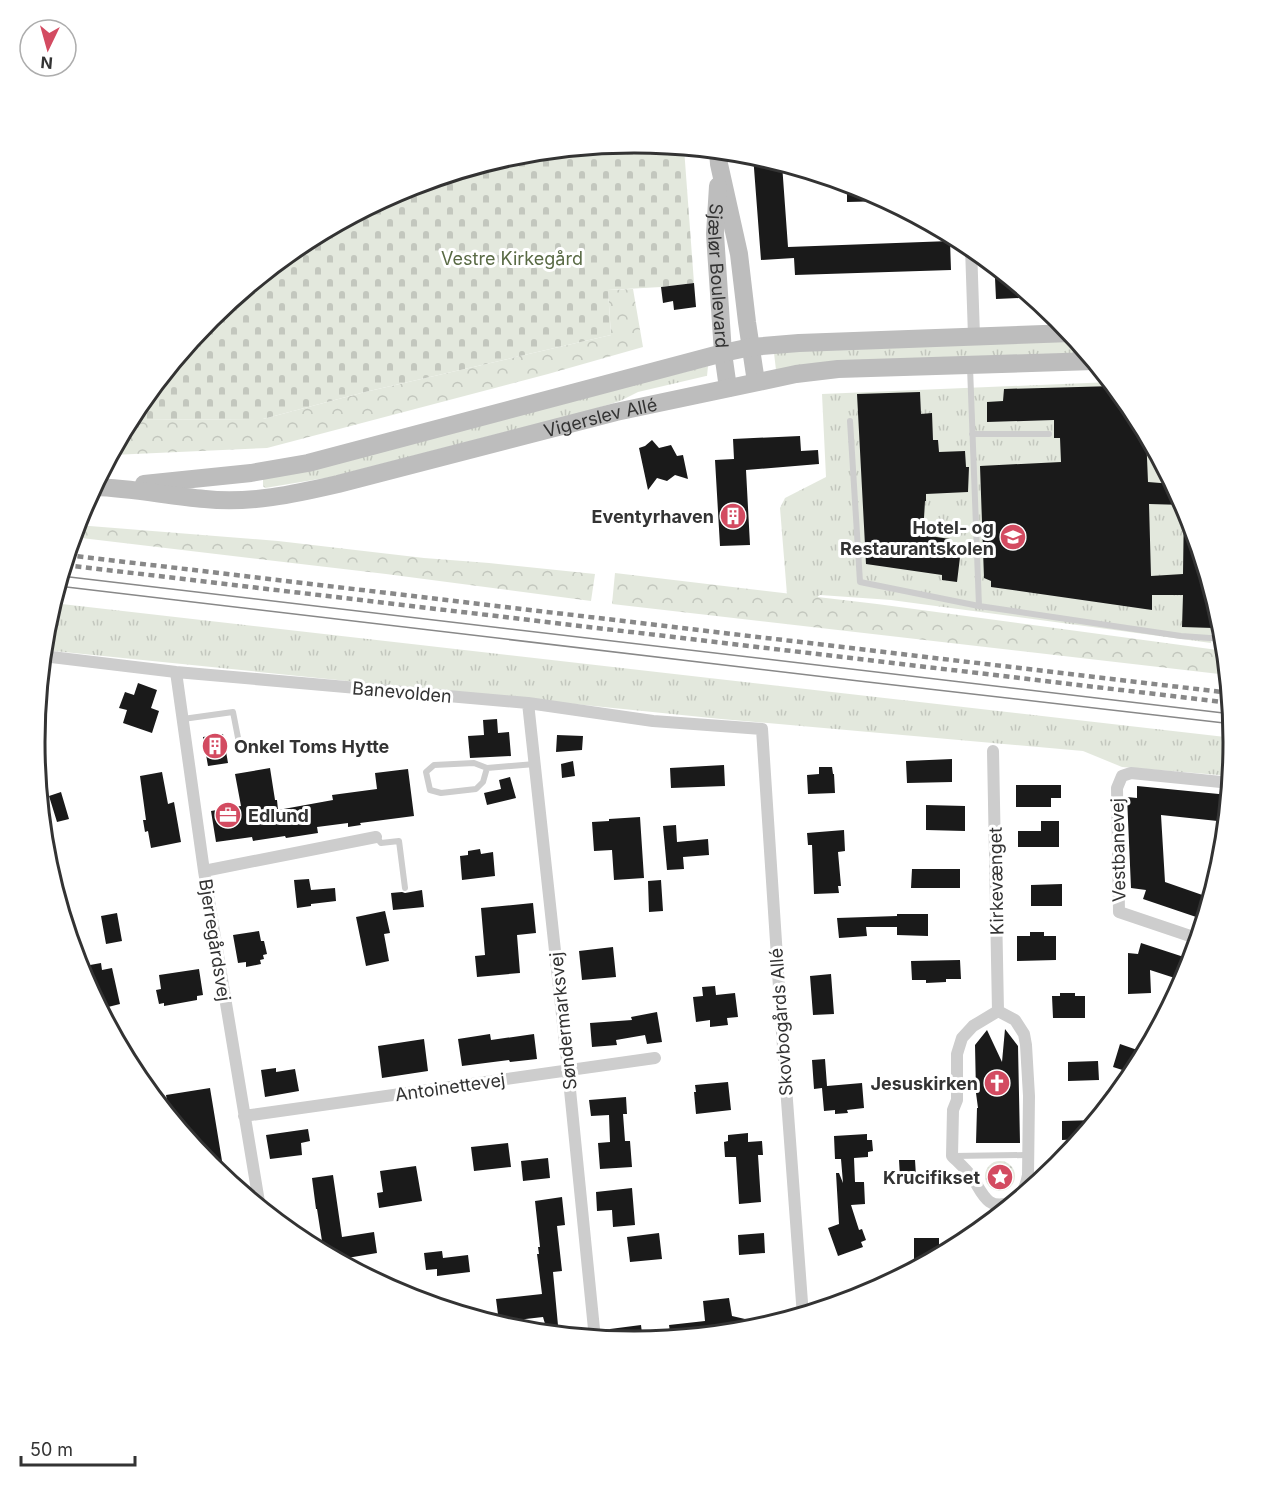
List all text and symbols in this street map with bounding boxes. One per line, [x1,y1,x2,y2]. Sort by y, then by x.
north arrow [18,18,78,78]
text: N [40,52,54,73]
street label: Sjælør Boulevard [704,203,733,349]
park label: Vestre Kirkegård [441,248,583,269]
street label: Vigerslev Allé [541,393,659,441]
building icon: Eventyrhaven [718,501,748,531]
place label: Eventyrhaven [591,506,714,527]
place label: Hotel- og Restaurantskolen [840,517,994,559]
school or university icon: Hotel- og Restaurantskolen [998,522,1028,552]
street label: Banevolden [351,677,453,707]
building icon: Onkel Toms Hytte [200,731,230,761]
place label: Onkel Toms Hytte [234,736,390,757]
street label: Vestbanevej [1107,798,1129,902]
office icon: Edlund [213,800,243,830]
place label: Edlund [248,805,309,826]
street label: Kirkevænget [985,827,1007,935]
street label: Bjerregårdsvej [195,877,235,1003]
street label: Skovbogårds Allé [765,947,797,1097]
street label: Søndermarksvej [545,951,581,1091]
church icon: Jesuskirken [982,1068,1012,1098]
street label: Antoinettevej [394,1069,506,1105]
place label: Jesuskirken [870,1073,978,1094]
place icon: Krucifikset [985,1162,1015,1192]
place label: Krucifikset [883,1167,980,1188]
scale bar [21,1429,135,1467]
text: 50 m [30,1439,73,1460]

